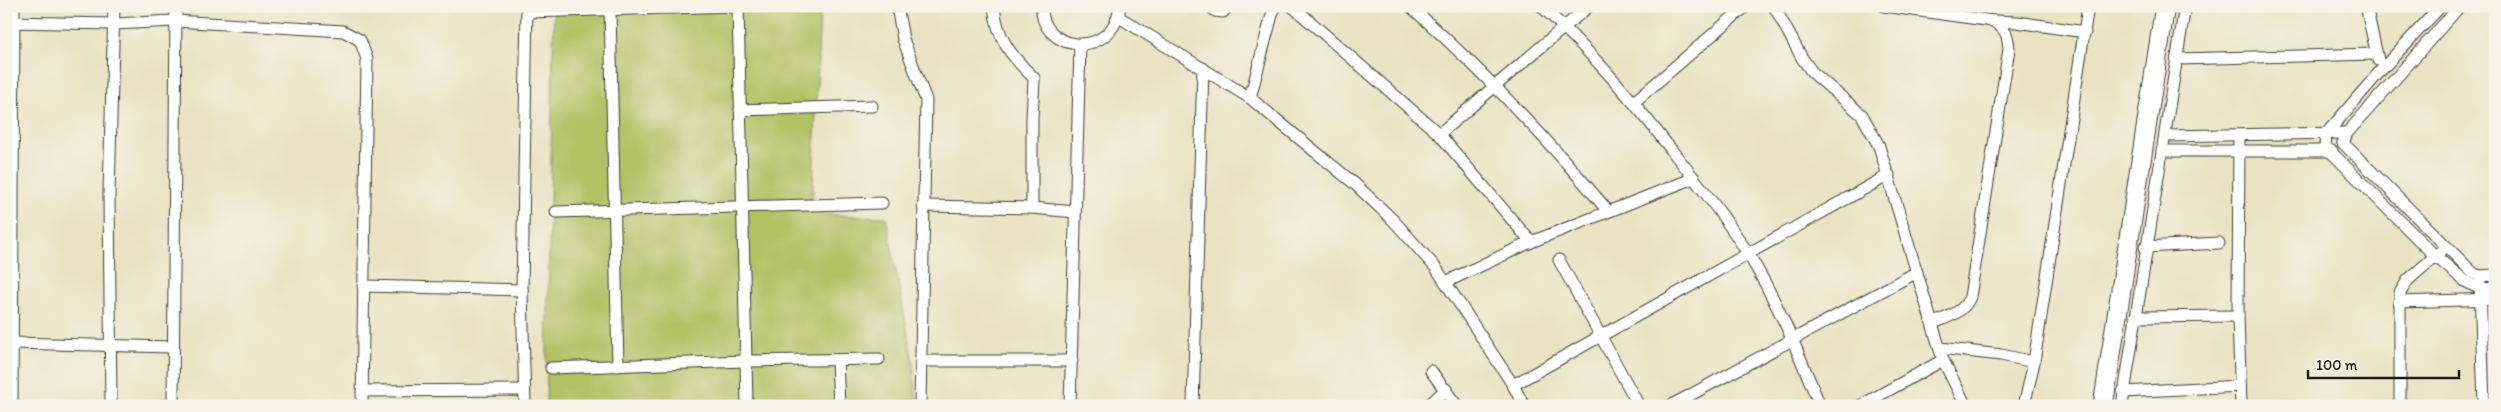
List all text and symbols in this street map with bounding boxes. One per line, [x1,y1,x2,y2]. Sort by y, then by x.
scale bar [2308,347,2460,379]
text: 100 m [2316,356,2358,374]

